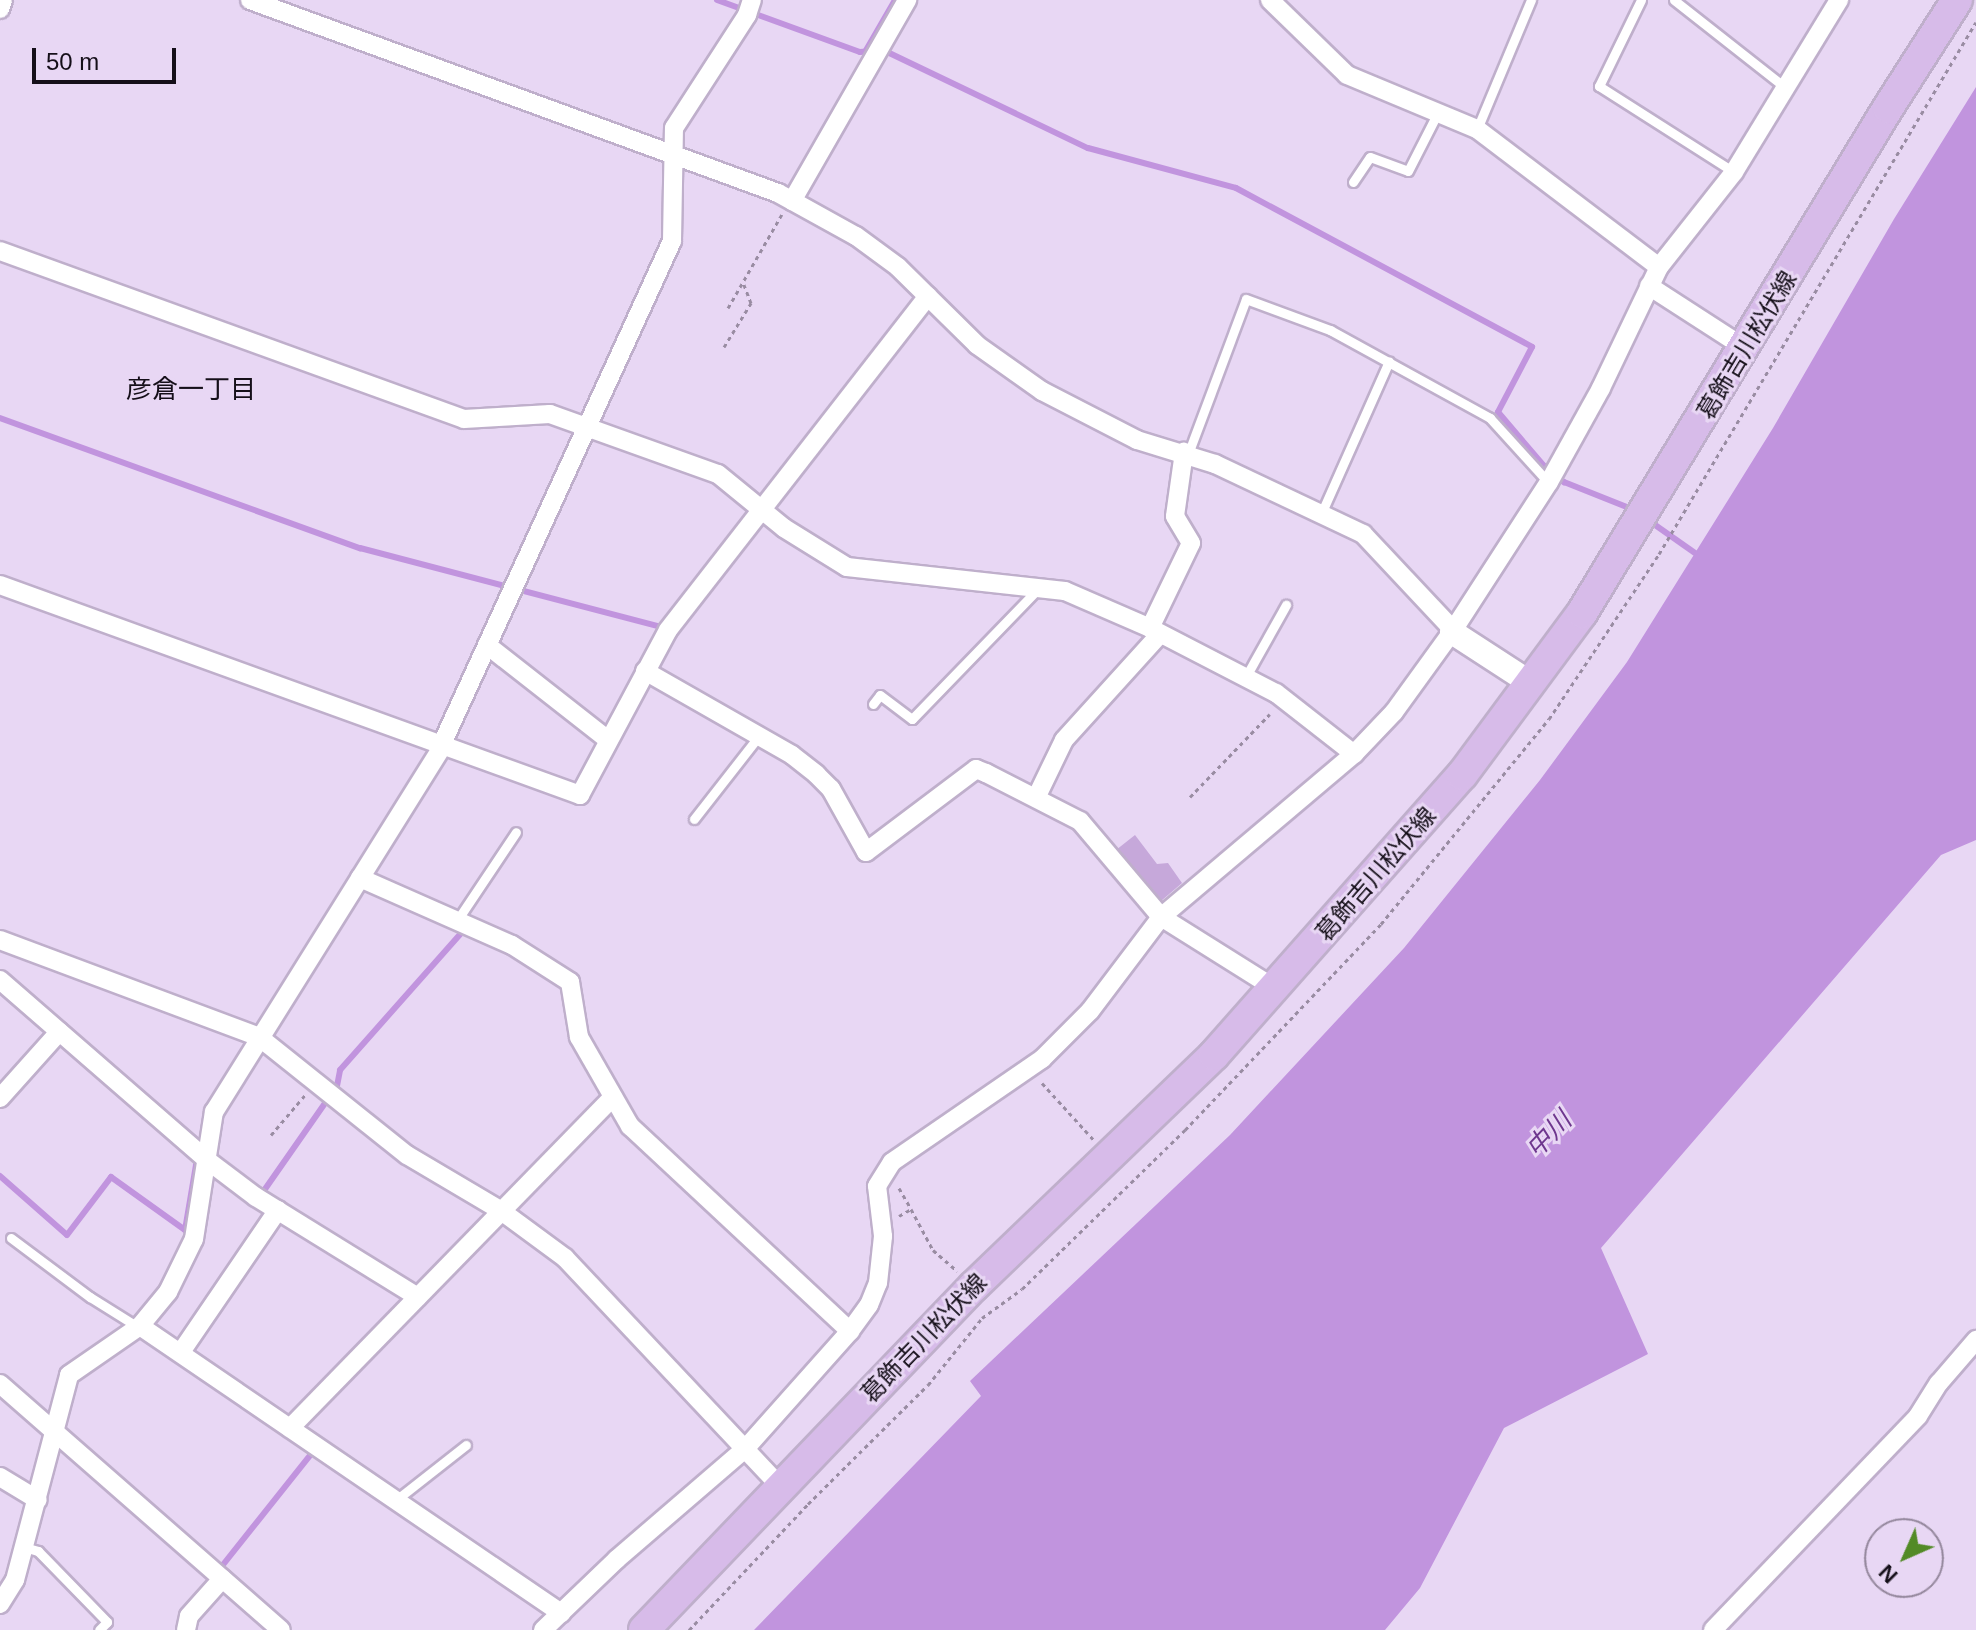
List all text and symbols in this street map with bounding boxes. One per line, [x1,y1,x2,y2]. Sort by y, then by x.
scale bar [36,32,180,82]
text: 50 m [46,48,99,75]
street label: 葛飾吉川松伏線 [1691,266,1803,424]
district label: 彦倉一丁目 [126,374,256,406]
street label: 葛飾吉川松伏線 [1310,801,1442,947]
water label: 中川 [1520,1105,1578,1165]
street label: 葛飾吉川松伏線 [855,1268,993,1408]
north arrow [1864,1518,1944,1598]
text: N [1874,1559,1903,1588]

